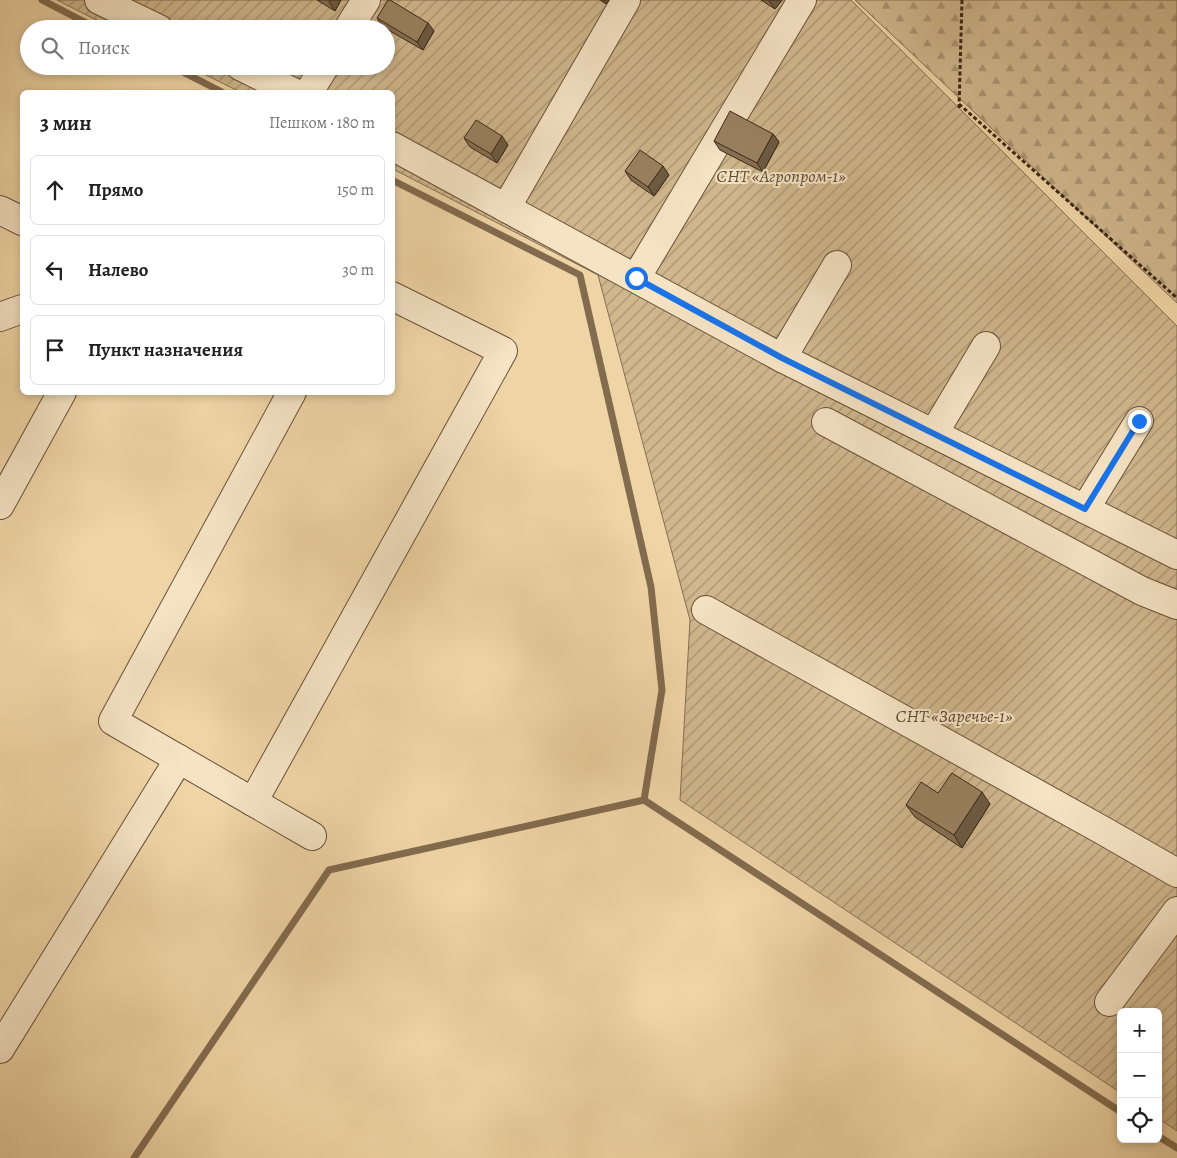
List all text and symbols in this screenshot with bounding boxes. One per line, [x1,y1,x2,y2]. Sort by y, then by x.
search box [20,20,395,75]
icon: search [38,34,66,62]
text: Поиск [78,35,130,61]
text: 3 мин [40,109,92,137]
text: Пешком · 180 m [269,112,375,134]
park label: СНТ «Агропром-1» [716,164,846,188]
icon: ahead [41,176,69,204]
text: Прямо [88,177,143,203]
text: 150 m [337,179,374,201]
icon: left [41,256,69,284]
text: Налево [88,257,148,283]
text: 30 m [342,259,374,281]
route start [625,267,648,290]
icon: arrive [41,336,69,364]
text: Пункт назначения [88,337,243,363]
route end [1128,410,1151,433]
park label: СНТ «Заречье-1» [895,704,1013,728]
map controls [1117,1008,1162,1143]
button: + [1117,1008,1162,1053]
button: − [1117,1053,1162,1098]
button: locate [1117,1098,1162,1143]

